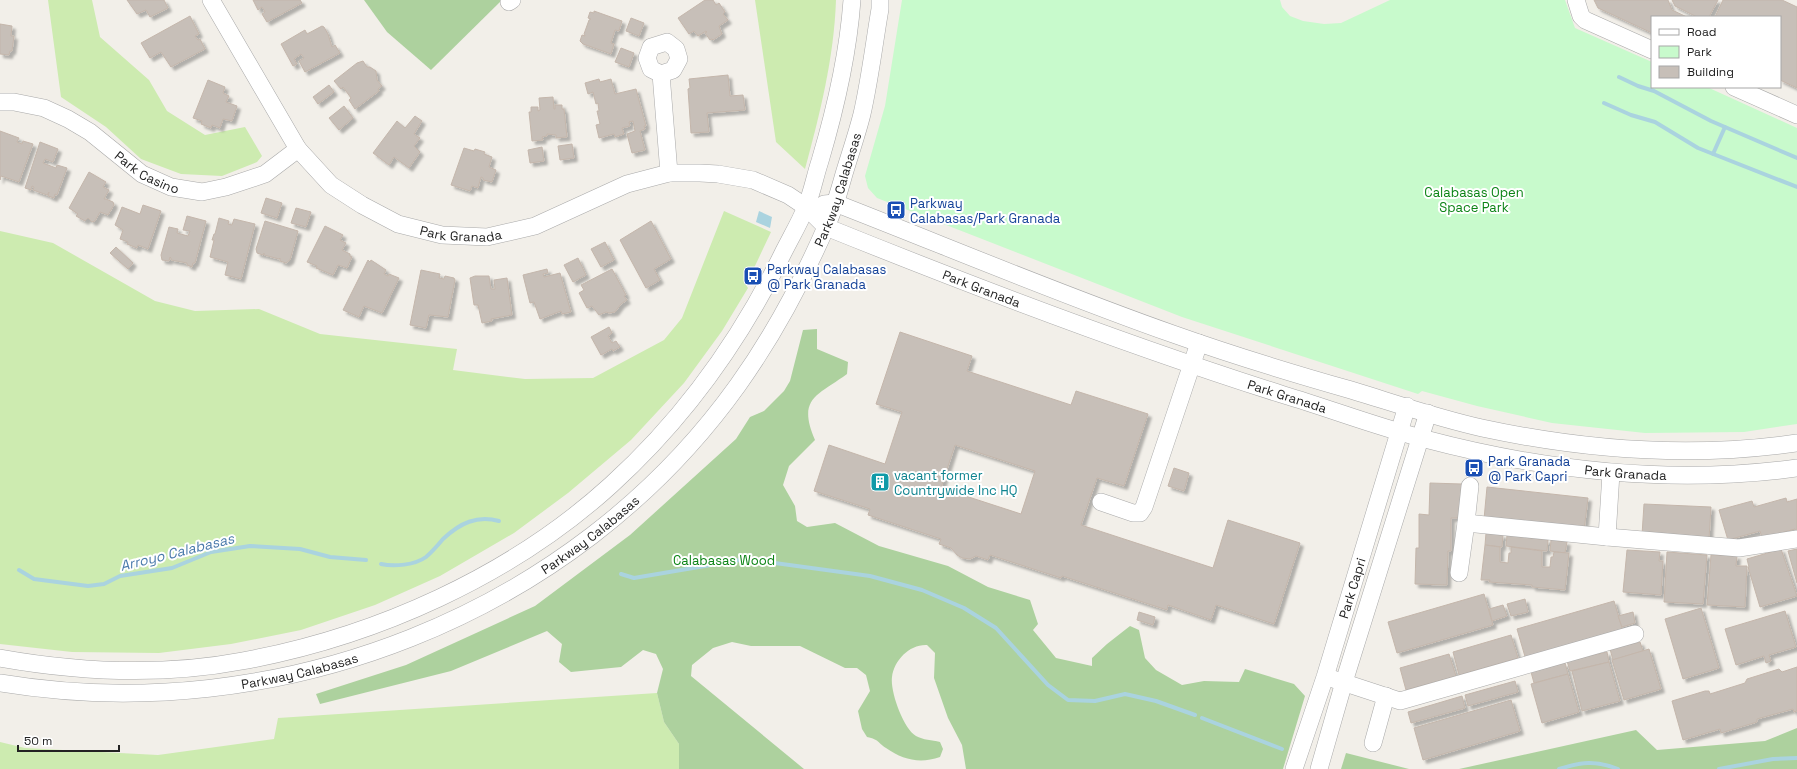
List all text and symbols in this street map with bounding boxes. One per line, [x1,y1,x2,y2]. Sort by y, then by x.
legend [1651,16,1781,88]
text: Road [1687,24,1716,40]
text: Park [1687,44,1712,60]
text: Building [1687,64,1734,80]
street label: Parkway Calabasas [810,130,865,249]
street label: Park Casino [111,147,180,197]
park label: Calabasas Open Space Park [1424,184,1524,216]
place label: Parkway Calabasas/Park Granada [910,195,1061,227]
bus stop icon: Parkway Calabasas/Park Granada [885,199,907,221]
street label: Park Granada [418,222,504,246]
place label: Parkway Calabasas @ Park Granada [767,261,886,293]
bus stop icon: Parkway Calabasas @ Park Granada [742,265,764,287]
street label: Park Granada [940,266,1023,312]
street label: Park Granada [1245,376,1329,417]
place label: Park Granada @ Park Capri [1488,453,1571,485]
bus stop icon: Park Granada @ Park Capri [1463,457,1485,479]
street label: Park Granada [1583,461,1667,484]
place label: vacant former Countrywide Inc HQ [894,467,1017,499]
building icon: vacant former Countrywide Inc HQ [869,471,891,493]
street label: Parkway Calabasas [538,492,643,578]
water label: Arroyo Calabasas [118,529,236,575]
park label: Calabasas Wood [673,552,775,569]
street label: Park Capri [1335,556,1370,621]
street label: Parkway Calabasas [240,649,360,693]
scale bar [18,727,119,753]
text: 50 m [24,733,52,749]

